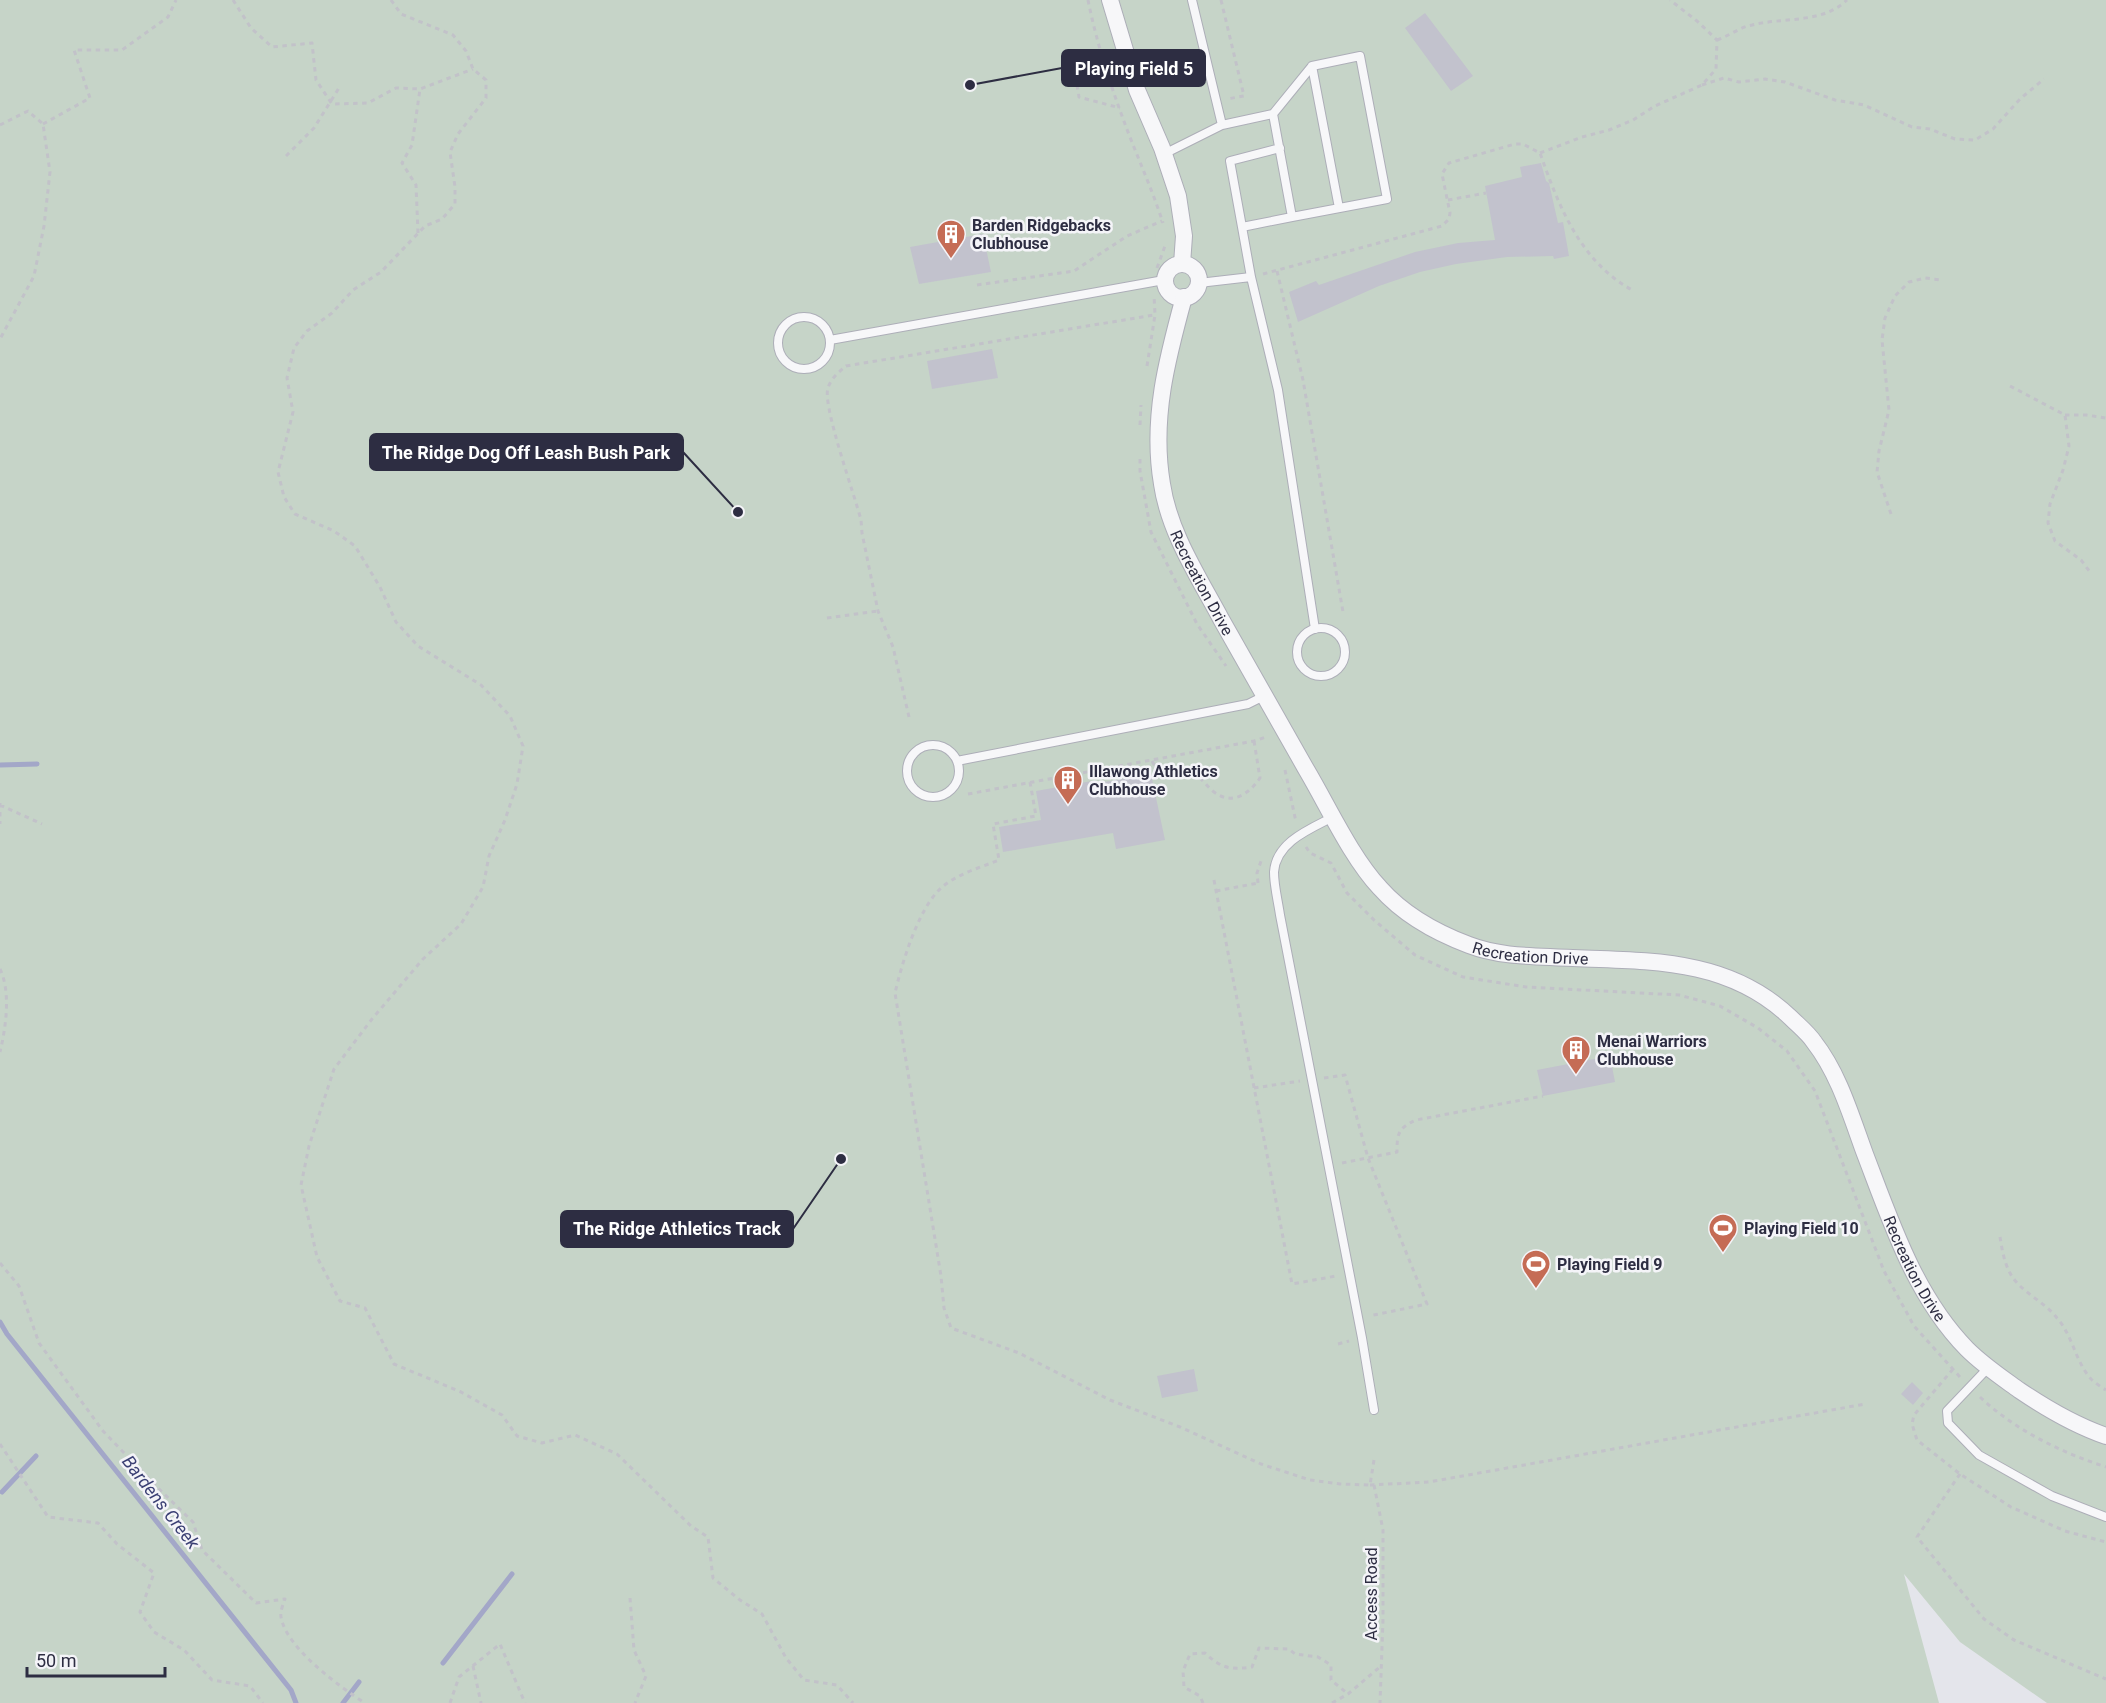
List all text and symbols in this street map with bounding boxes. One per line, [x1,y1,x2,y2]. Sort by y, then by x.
callout: Playing Field 5 [1062,50,1205,86]
text: Playing Field 5 [1075,58,1193,79]
place label: Barden Ridgebacks Clubhouse [972,216,1111,253]
building icon: Barden Ridgebacks Clubhouse [935,218,967,260]
callout: The Ridge Dog Off Leash Bush Park [370,434,683,470]
text: The Ridge Dog Off Leash Bush Park [382,442,671,463]
street label: Recreation Drive [1167,527,1238,638]
place label: Illawong Athletics Clubhouse [1089,762,1218,799]
building icon: Illawong Athletics Clubhouse [1052,764,1084,806]
street label: Recreation Drive [1470,937,1589,968]
place label: Menai Warriors Clubhouse [1597,1032,1707,1069]
building icon: Menai Warriors Clubhouse [1560,1034,1592,1076]
callout: The Ridge Athletics Track [561,1211,793,1247]
sports icon: Playing Field 10 [1707,1212,1739,1254]
street label: Recreation Drive [1880,1213,1950,1325]
text: The Ridge Athletics Track [573,1218,781,1239]
place label: Playing Field 10 [1744,1219,1859,1238]
sports icon: Playing Field 9 [1520,1248,1552,1290]
place label: Playing Field 9 [1557,1255,1662,1274]
water label: Bardens Creek [118,1451,205,1554]
street label: Access Road [1362,1548,1381,1640]
scale bar [27,1640,165,1678]
text: 50 m [36,1650,76,1671]

